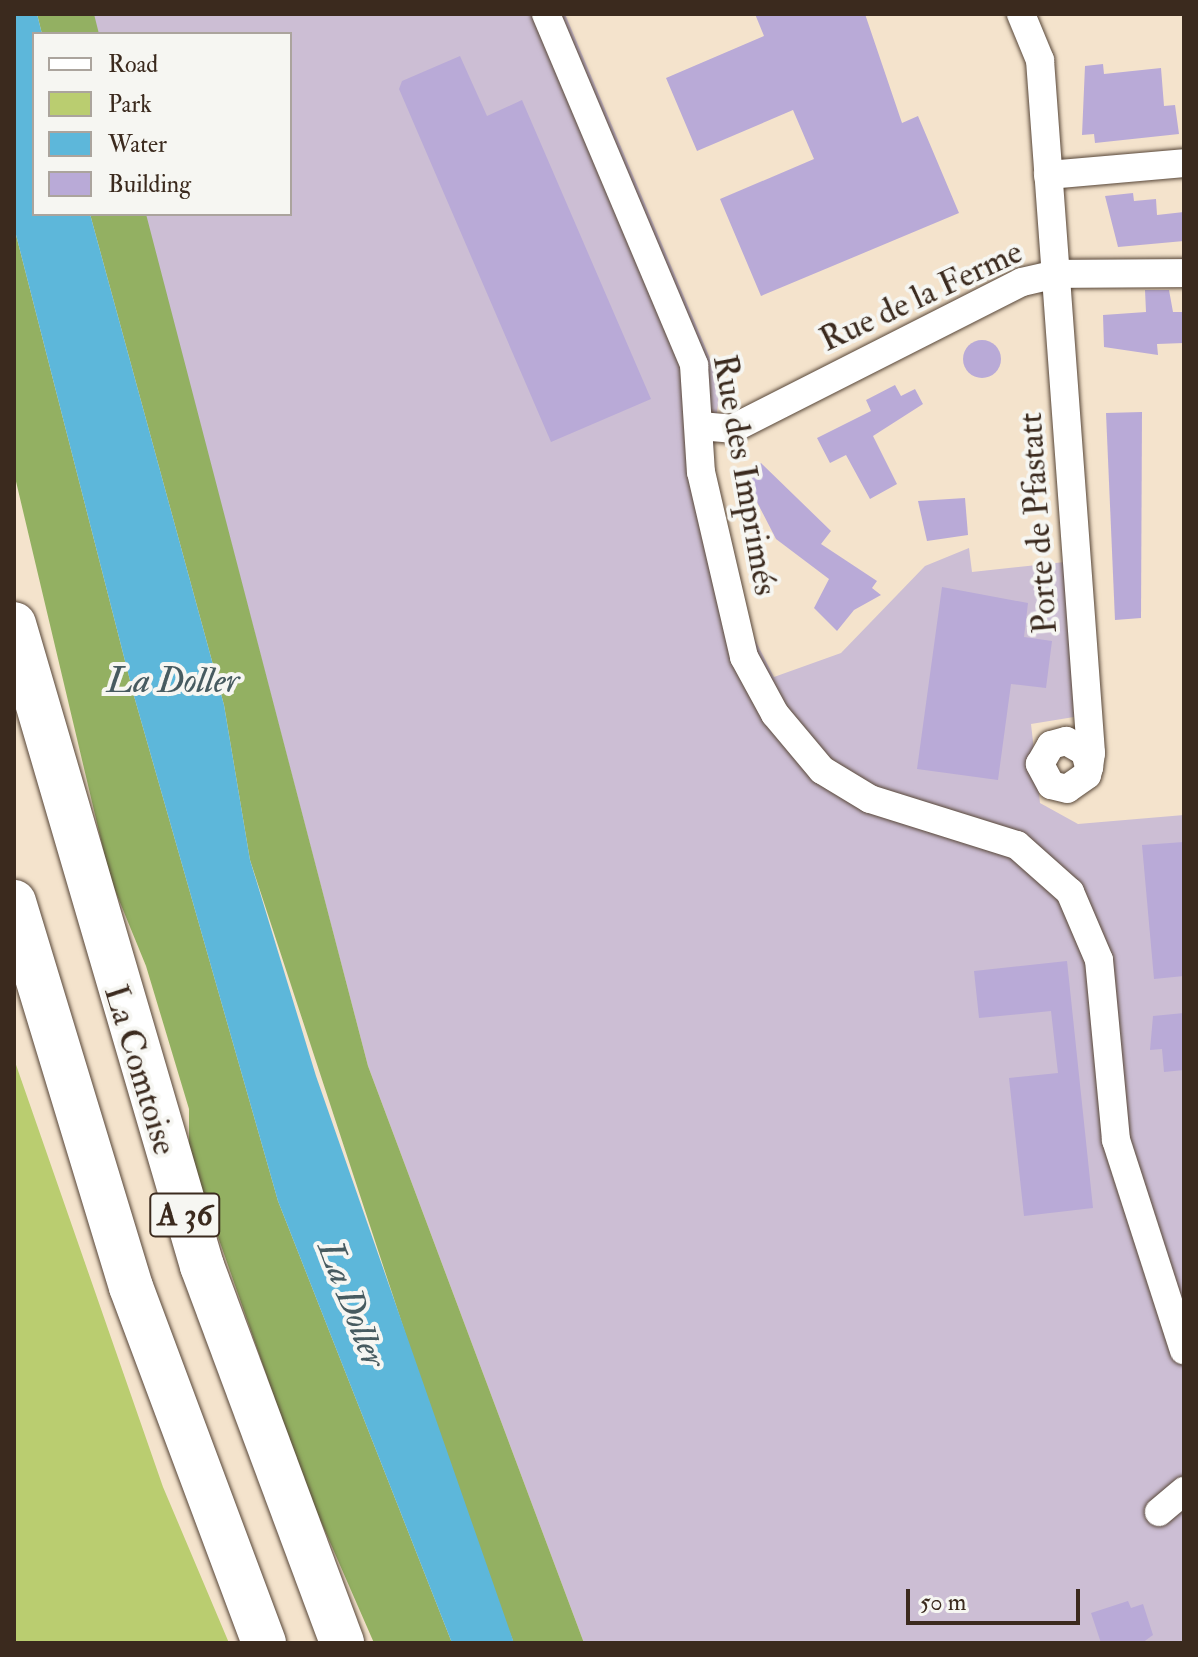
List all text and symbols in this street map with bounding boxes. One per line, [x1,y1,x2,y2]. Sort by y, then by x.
legend [32,32,292,216]
text: Road [108,49,158,80]
text: Park [108,89,152,120]
text: Water [108,129,167,160]
text: Building [108,169,191,200]
street label: Rue de la Ferme [813,231,1029,361]
street label: Rue des Imprimés [704,351,786,599]
street label: Porte de Pfastatt [1010,411,1066,635]
water label: La Doller [107,659,239,703]
street label: La Comtoise [95,980,185,1160]
road number: A 36 [149,1187,221,1243]
water label: La Doller [308,1234,396,1374]
scale bar [910,1573,1084,1623]
text: 50 m [920,1587,966,1618]

